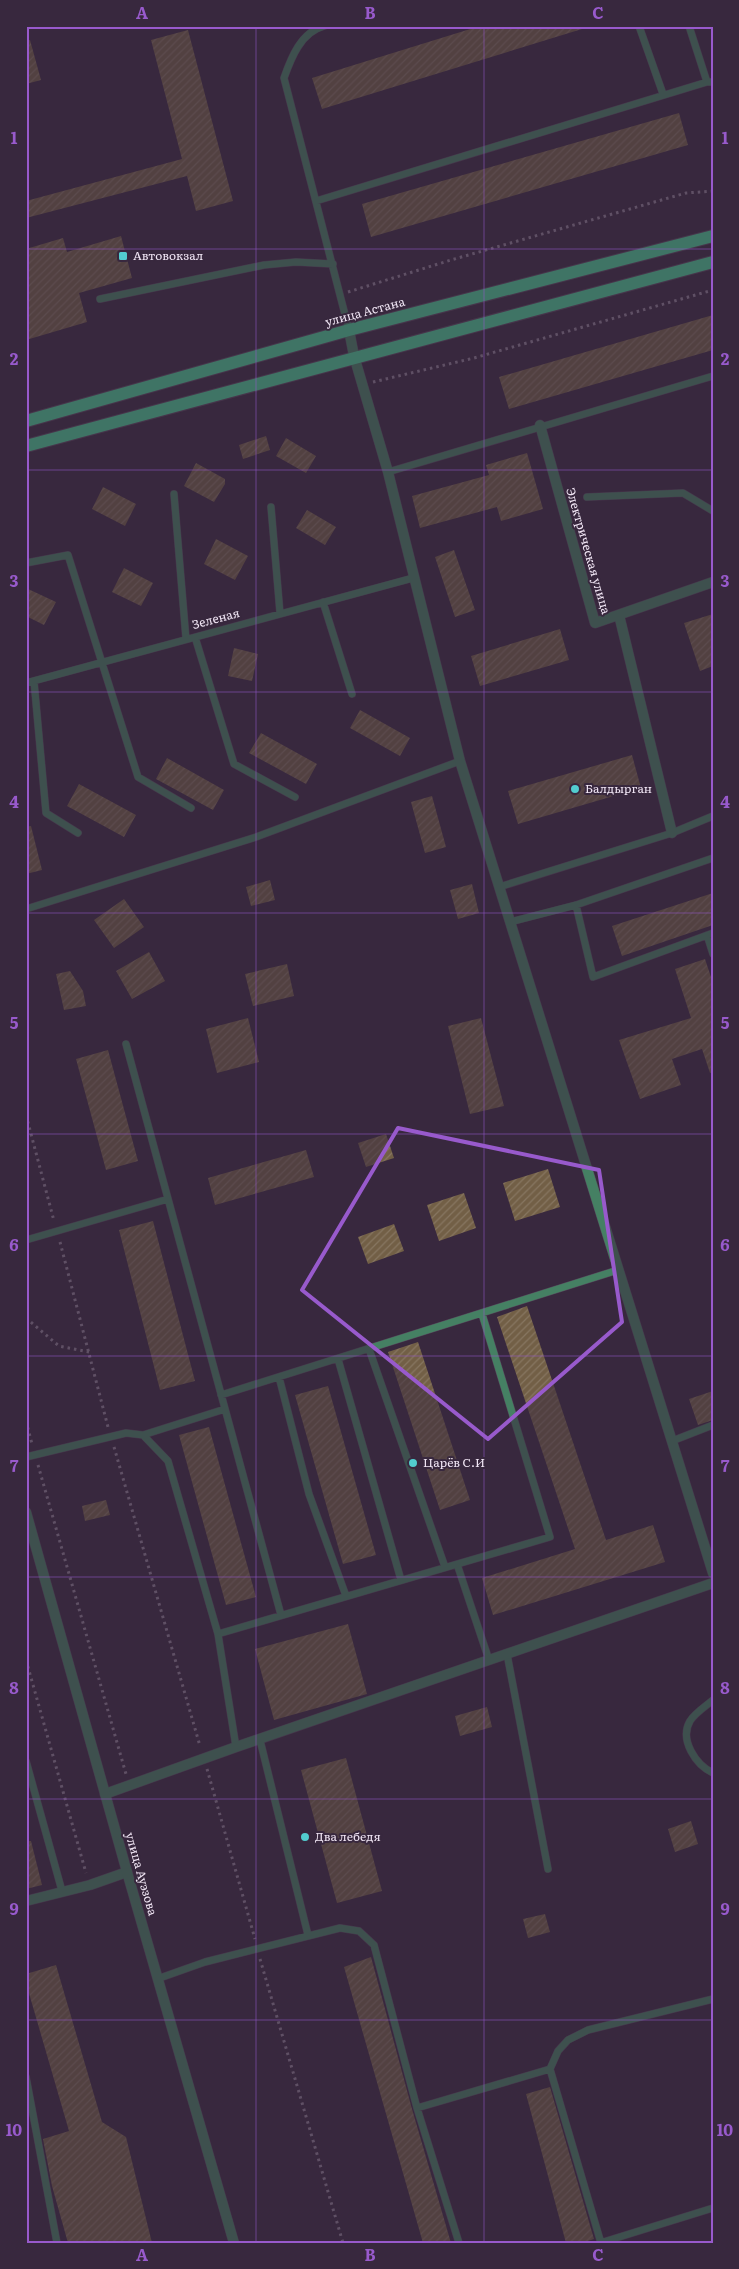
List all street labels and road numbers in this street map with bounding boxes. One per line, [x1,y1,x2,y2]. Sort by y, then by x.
street label: улица Астана [323,292,407,330]
street label: Электрическая улица [562,485,616,617]
street label: Зеленая [190,603,242,633]
street label: улица Ауэзова [121,1830,163,1918]

